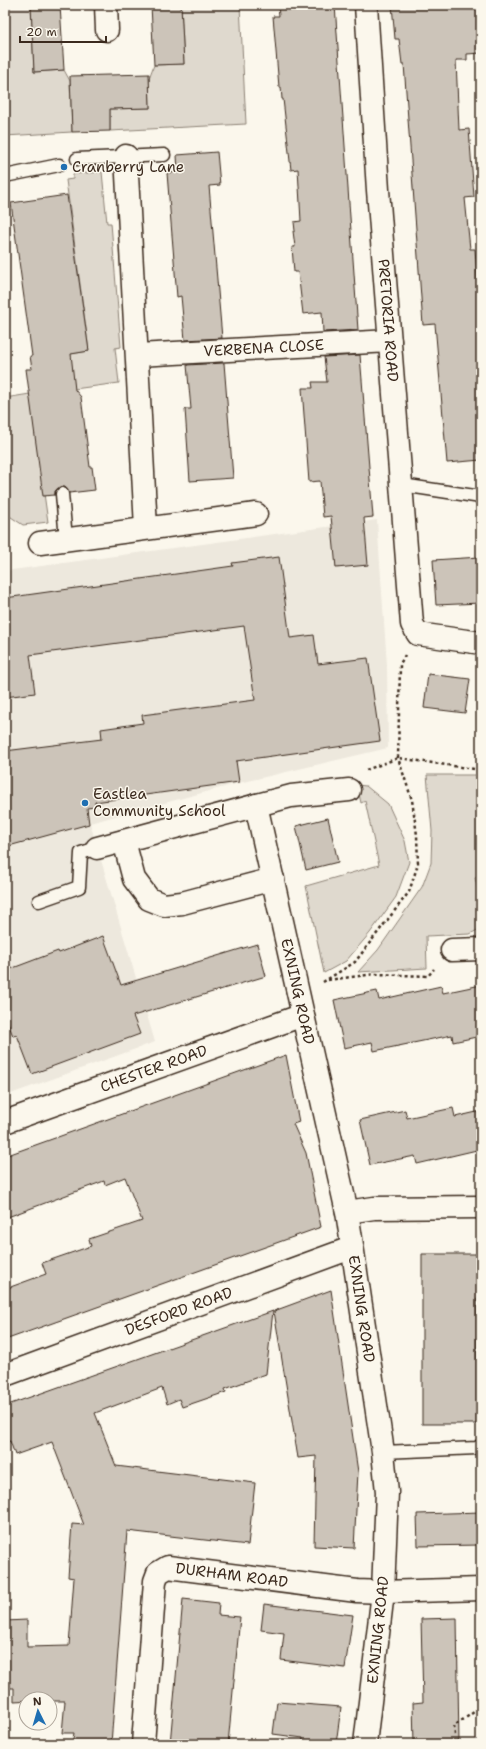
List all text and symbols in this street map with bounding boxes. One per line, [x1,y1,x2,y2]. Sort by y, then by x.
scale bar [20,18,106,44]
text: 20 m [26,24,57,40]
place label: Cranberry Lane [72,157,184,177]
marker: Cranberry Lane [59,162,69,172]
street label: PRETORIA ROAD [373,258,403,383]
street label: VERBENA CLOSE [203,335,325,361]
place label: Eastlea Community School [93,784,226,821]
marker: Eastlea Community School [80,798,90,808]
street label: EXNING ROAD [276,936,319,1046]
street label: CHESTER ROAD [97,1040,210,1097]
street label: EXNING ROAD [344,1254,379,1364]
street label: DESFORD ROAD [122,1282,235,1340]
street label: DURHAM ROAD [174,1558,289,1592]
street label: EXNING ROAD [362,1575,394,1685]
north arrow [18,1691,58,1731]
text: N [32,1694,42,1709]

